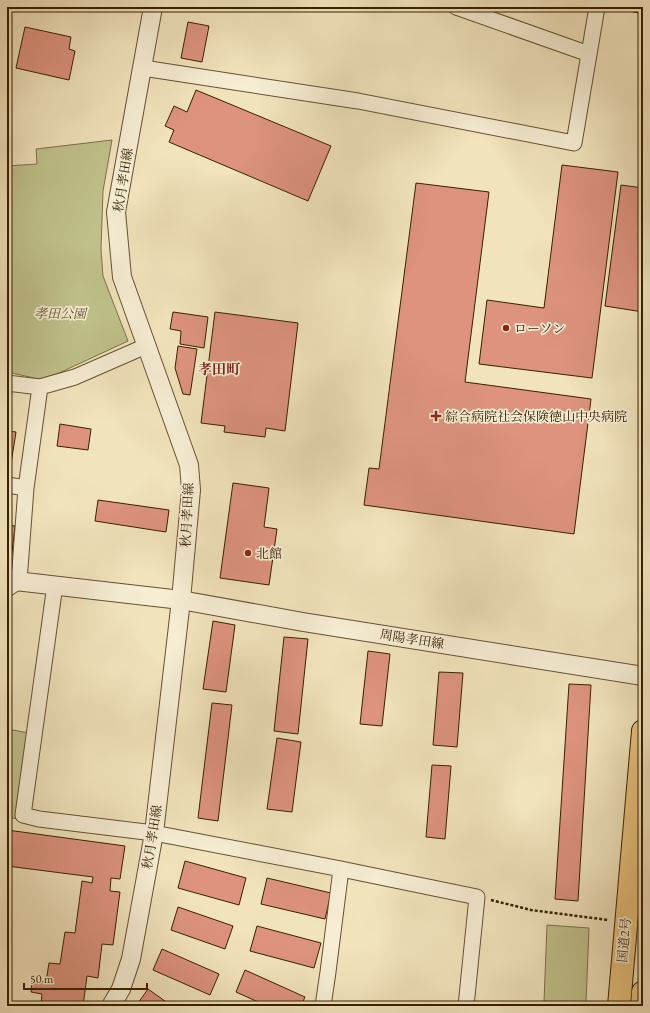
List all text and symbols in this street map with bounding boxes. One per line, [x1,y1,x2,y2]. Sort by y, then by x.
street label: 秋月孝田線 [110,147,136,213]
park label: 孝田公園 [34,305,88,322]
place label: ローソン [514,320,565,337]
marker: ローソン [501,323,511,333]
district label: 孝田町 [198,360,241,378]
place label: 綜合病院社会保険徳山中央病院 [445,408,627,425]
marker: 綜合病院社会保険徳山中央病院 [430,410,442,422]
street label: 秋月孝田線 [177,482,197,548]
place label: 北館 [256,545,282,562]
marker: 北館 [243,548,253,558]
street label: 周陽孝田線 [379,626,445,652]
street label: 秋月孝田線 [139,804,165,870]
street label: 国道2号 [614,917,634,963]
scale bar [24,965,147,991]
text: 50 m [30,971,54,987]

